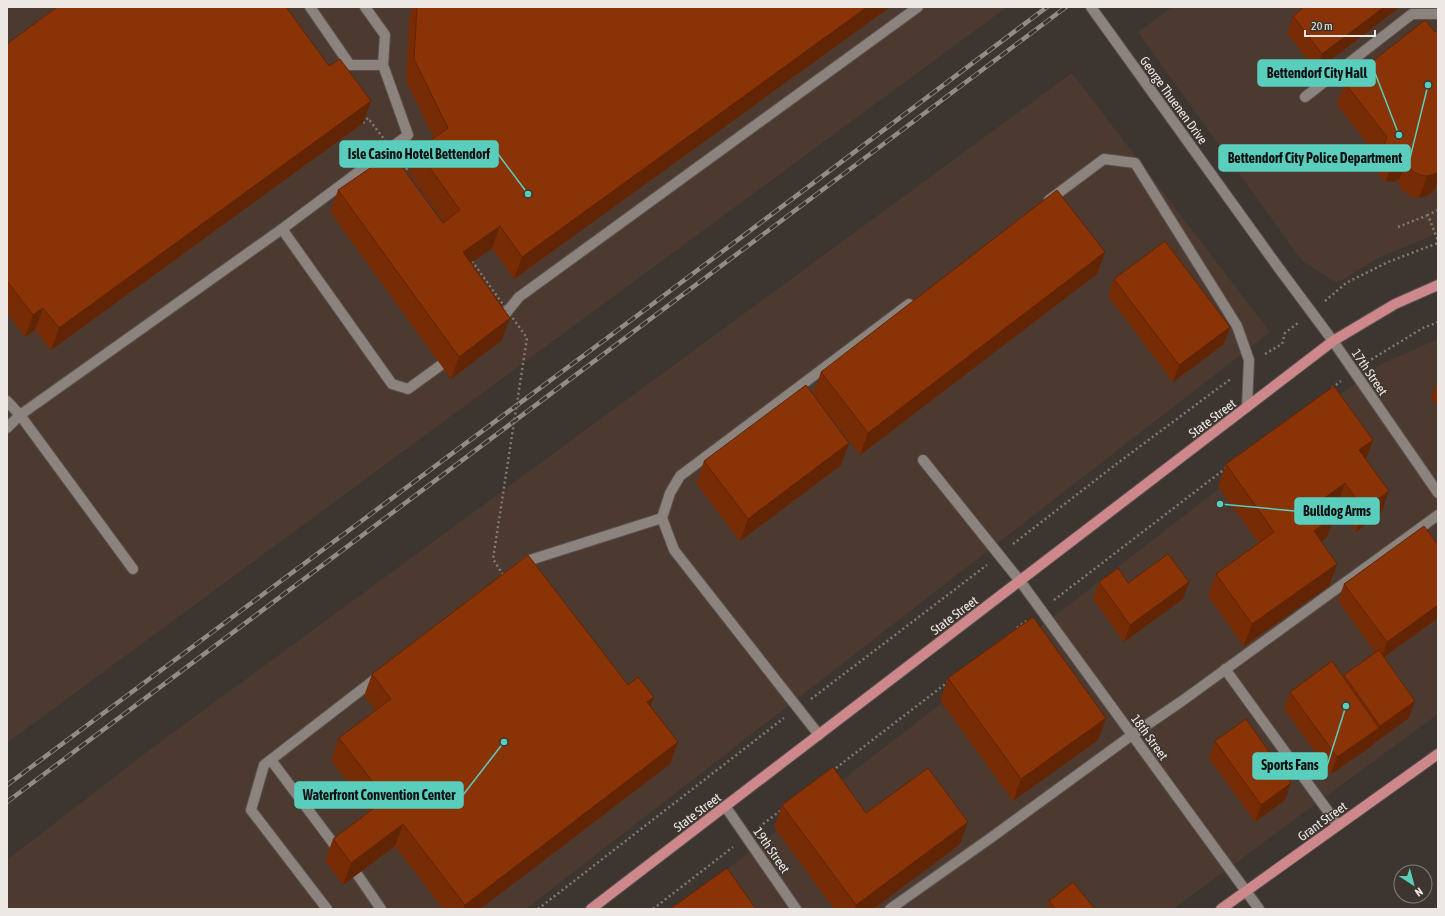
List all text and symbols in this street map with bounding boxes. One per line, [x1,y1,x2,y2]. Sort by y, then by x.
scale bar [1305,12,1375,38]
text: 20 m [1311,19,1333,33]
street label: George Thuenen Drive [1137,54,1211,147]
callout: Bettendorf City Hall [1258,60,1375,86]
text: Bettendorf City Hall [1267,65,1367,81]
callout: Isle Casino Hotel Bettendorf [340,141,498,167]
callout: Bettendorf City Police Department [1219,145,1410,171]
text: Isle Casino Hotel Bettendorf [348,146,490,162]
text: Bettendorf City Police Department [1228,150,1402,166]
street label: 17th Street [1349,346,1391,398]
street label: State Street [1186,396,1239,441]
callout: Bulldog Arms [1295,498,1379,524]
text: Bulldog Arms [1303,503,1371,519]
street label: State Street [928,593,981,638]
street label: 18th Street [1128,712,1171,763]
callout: Sports Fans [1253,753,1327,779]
text: Sports Fans [1261,757,1319,773]
callout: Waterfront Convention Center [295,782,463,808]
text: Waterfront Convention Center [302,787,456,803]
street label: State Street [671,790,724,835]
street label: Grant Street [1295,798,1350,844]
street label: 19th Street [750,824,793,876]
north arrow [1393,864,1433,904]
text: N [1413,885,1425,899]

